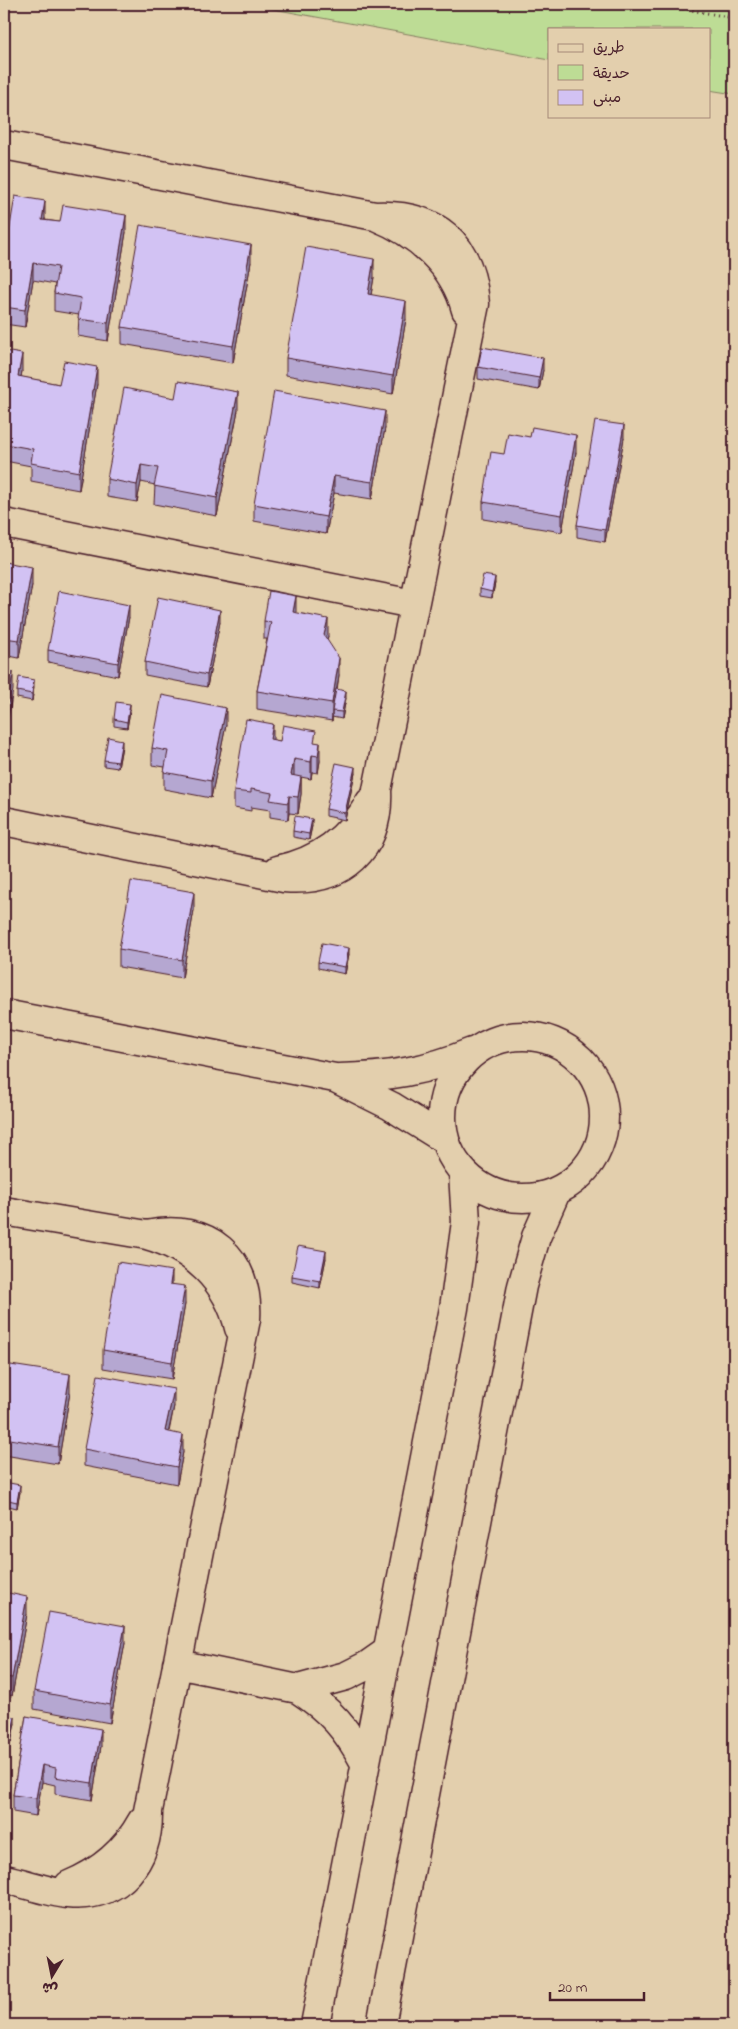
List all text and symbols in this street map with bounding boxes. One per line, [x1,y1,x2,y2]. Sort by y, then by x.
legend [548,28,710,118]
text: طريق [593,37,625,59]
text: حديقة [593,63,630,85]
text: مبنى [593,87,621,109]
north arrow [28,1952,78,2002]
scale bar [550,1969,644,2001]
text: ش [41,1976,59,1999]
text: 20 m [558,1977,588,1999]

